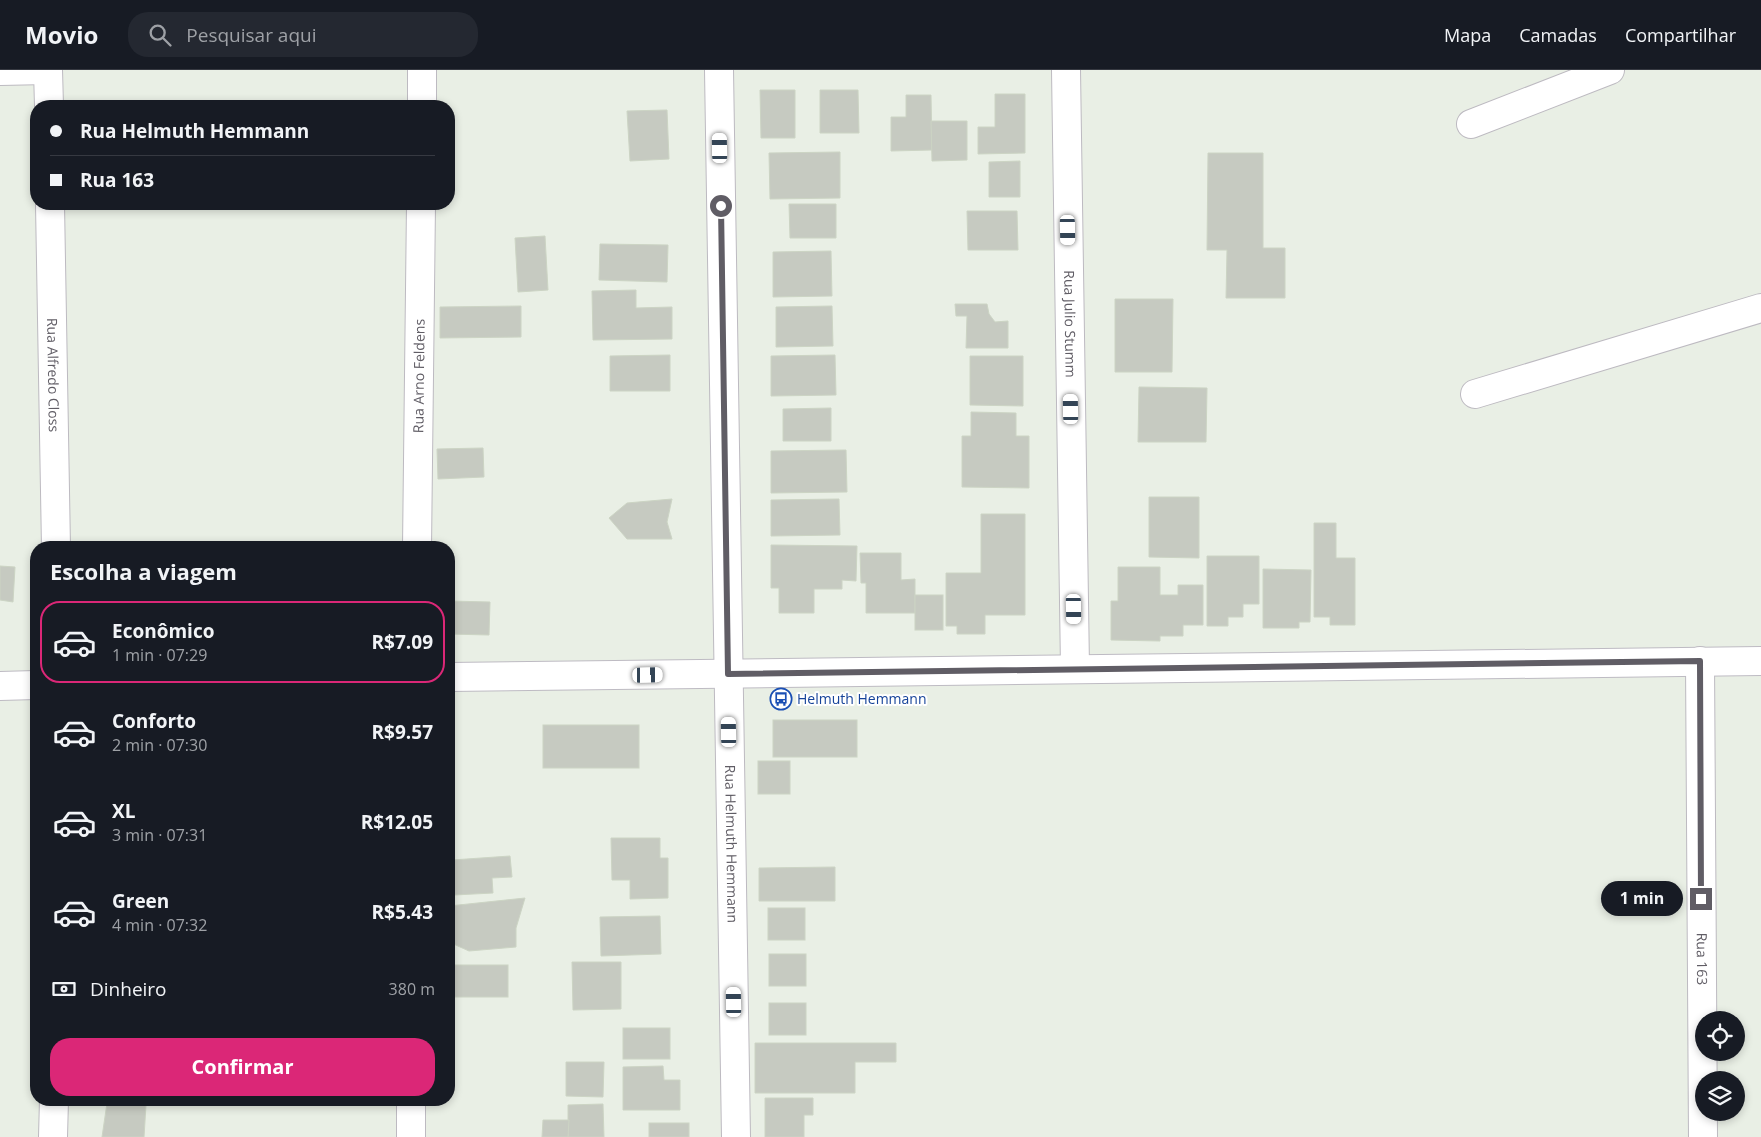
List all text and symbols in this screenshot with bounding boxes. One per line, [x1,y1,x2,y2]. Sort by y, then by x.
search box [128,12,478,57]
text: Movio [25,18,98,51]
icon: search [146,21,174,49]
text: Pesquisar aqui [186,22,317,48]
text: Mapa [1444,23,1491,47]
text: Camadas [1519,23,1597,47]
text: Compartilhar [1625,23,1736,47]
text: Rua Helmuth Hemmann [80,118,309,144]
car [712,133,727,163]
text: Rua 163 [80,167,154,193]
route start [710,195,732,217]
car [1060,215,1075,245]
street label: Rua Julio Stumm [1060,270,1081,378]
street label: Rua Alfredo Closs [43,318,64,433]
street label: Rua Arno Feldens [408,318,429,433]
car [1063,394,1078,424]
text: Escolha a viagem [50,556,237,586]
car [1066,594,1081,624]
text: Econômico [112,618,214,644]
icon: car [52,620,97,665]
text: R$7.09 [372,629,433,655]
text: 1 min · 07:29 [112,644,207,666]
car [632,667,663,683]
bus stop icon: Helmuth Hemmann [769,687,793,711]
place label: Helmuth Hemmann [797,689,927,708]
text: Conforto [112,708,196,734]
icon: car [52,710,97,755]
car [721,717,736,747]
text: R$9.57 [372,719,433,745]
text: 2 min · 07:30 [112,734,207,756]
street label: Rua Helmuth Hemmann [721,765,743,923]
text: XL [112,798,135,824]
icon: car [52,800,97,845]
text: R$12.05 [361,809,433,835]
text: 3 min · 07:31 [112,824,207,846]
callout: 1 min [1601,882,1684,916]
text: 1 min [1620,887,1664,909]
text: Green [112,888,169,914]
route end [1690,888,1712,910]
icon: car [52,890,97,935]
text: R$5.43 [372,899,433,925]
text: 4 min · 07:32 [112,914,207,936]
street label: Rua 163 [1693,933,1712,985]
icon: cash [50,975,78,1003]
text: Dinheiro [90,976,167,1002]
text: 380 m [389,978,435,1000]
car [726,987,741,1017]
map controls [1695,1011,1745,1121]
button: locate [1695,1011,1745,1061]
button: Confirmar [50,1038,435,1096]
button: layers [1695,1071,1745,1121]

